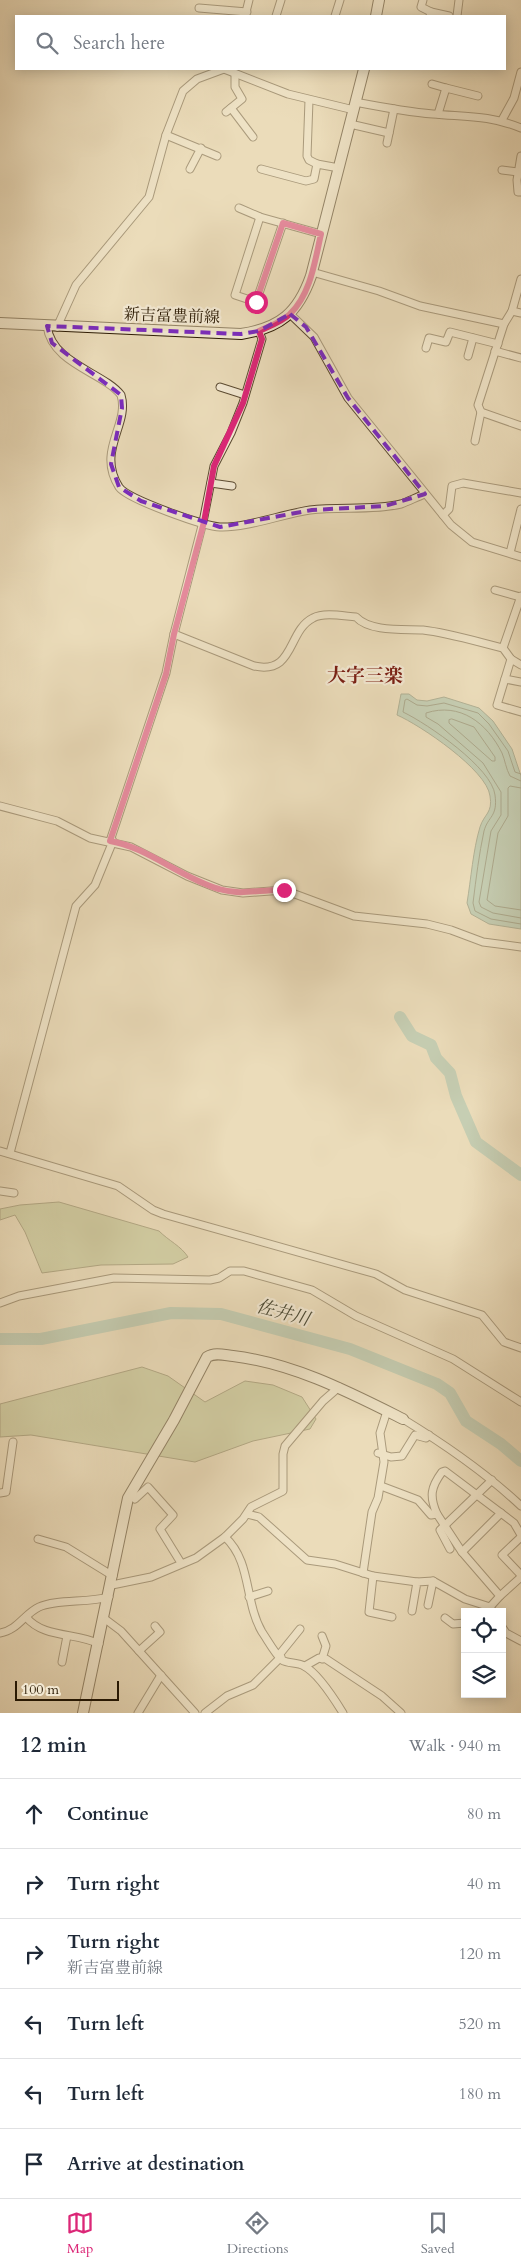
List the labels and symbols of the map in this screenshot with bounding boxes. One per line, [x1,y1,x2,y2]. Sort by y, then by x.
route start [245,291,268,314]
street label: 新吉富豊前線 [124,303,220,329]
district label: 大字三楽 [327,663,403,689]
route end [273,879,296,902]
water label: 佐井川 [254,1294,314,1333]
scale bar [15,1678,119,1701]

